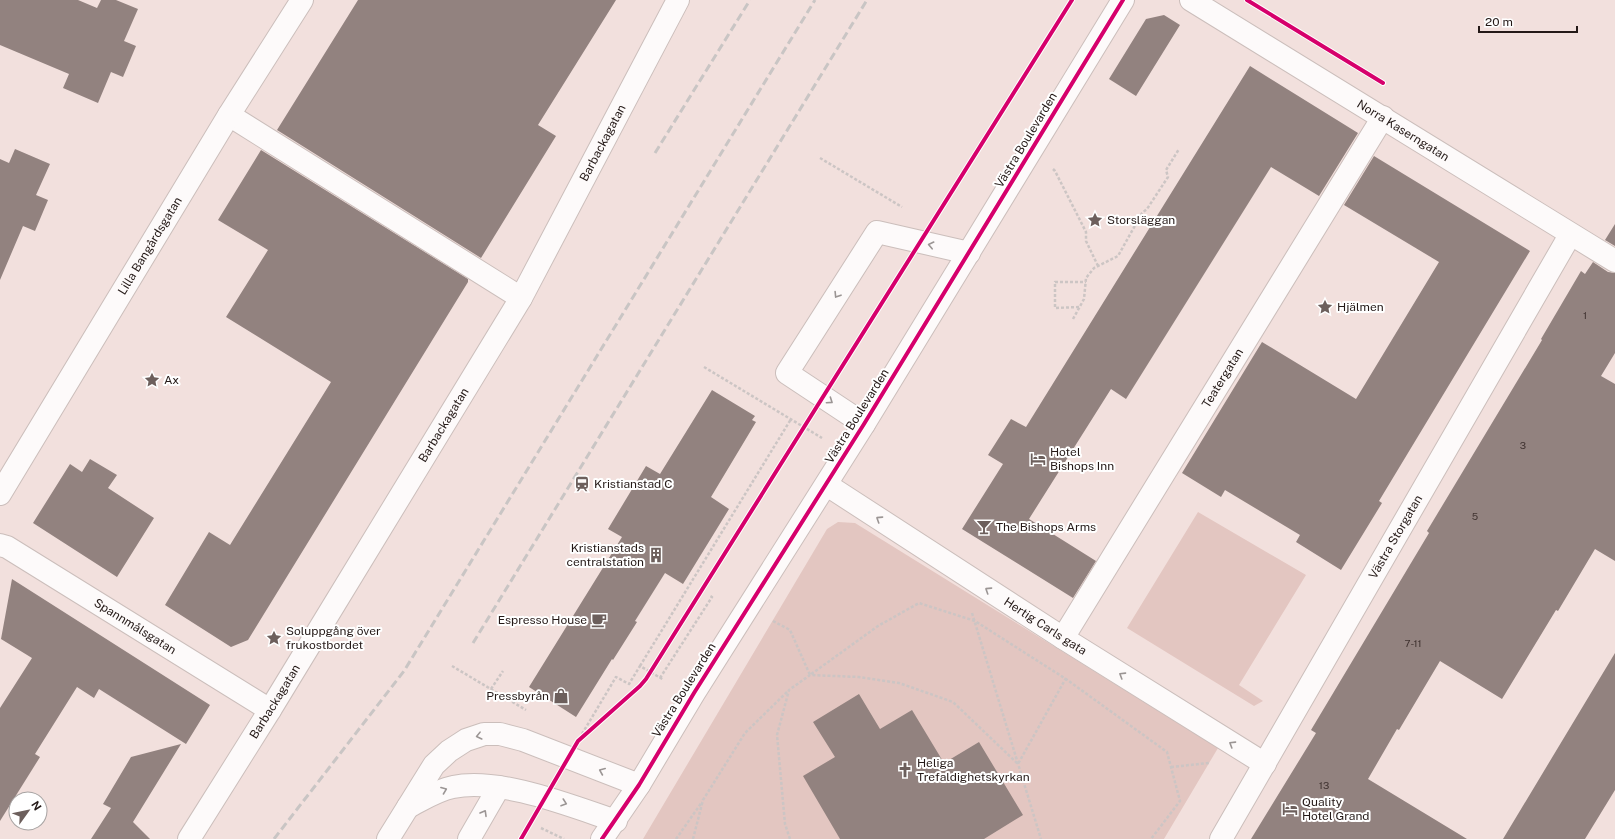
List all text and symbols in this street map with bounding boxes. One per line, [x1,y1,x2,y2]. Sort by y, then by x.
scale bar [1479,8,1577,34]
text: 20 m [1485,15,1513,29]
street label: Västra Boulevarden [992,90,1060,190]
street label: Norra Kaserngatan [1354,97,1452,164]
street label: Barbackagatan [577,102,629,184]
street label: Lilla Bangårdsgatan [115,194,185,297]
place icon: Storsläggan [1086,211,1104,229]
place label: Storsläggan [1107,213,1175,227]
one-way arrow [927,241,934,249]
one-way arrow [834,291,841,298]
place icon: Hjälmen [1316,298,1334,316]
place label: Hjälmen [1337,300,1384,314]
house number: 1 [1583,309,1587,321]
street label: Teatergatan [1199,346,1246,410]
street label: Västra Boulevarden [822,366,892,466]
place icon: Ax [143,371,161,389]
place label: Ax [164,373,179,387]
street label: Barbackagatan [416,385,472,465]
one-way arrow [826,396,833,404]
house number: 3 [1520,439,1526,451]
place label: Hotel Bishops Inn [1050,445,1114,473]
hotel icon: Hotel Bishops Inn [1029,450,1047,468]
station icon: Kristianstad C [573,475,591,493]
place label: Kristianstad C [594,477,672,491]
street label: Västra Storgatan [1366,492,1425,581]
house number: 5 [1472,510,1478,522]
one-way arrow [877,517,884,524]
bar icon: The Bishops Arms [975,518,993,536]
place label: The Bishops Arms [996,520,1096,534]
place label: Kristianstads centralstation [567,541,644,569]
building icon: Kristianstads centralstation [647,546,665,564]
one-way arrow [985,588,992,595]
street label: Hertig Carls gata [1001,595,1089,658]
street label: Spannmålsgatan [91,596,179,657]
cafe icon: Espresso House [590,611,608,629]
place label: Espresso House [498,613,587,627]
place label: Soluppgång över frukostbordet [286,624,381,652]
place icon: Soluppgång över frukostbordet [265,629,283,647]
house number: 7-11 [1404,637,1422,649]
street label: Västra Boulevarden [649,640,719,740]
street label: Barbackagatan [247,662,303,741]
one-way arrow [1119,672,1126,680]
shop icon: Pressbyrån [552,687,570,705]
place label: Pressbyrån [486,689,549,703]
one-way arrow [476,731,483,740]
one-way arrow [1229,741,1236,749]
place label: Heliga Trefaldighetskyrkan [917,756,1030,784]
church icon: Heliga Trefaldighetskyrkan [896,761,914,779]
one-way arrow [599,768,606,776]
house number: 13 [1319,779,1329,791]
one-way arrow [440,787,447,795]
north arrow [8,791,48,831]
place label: Quality Hotel Grand [1302,795,1369,823]
text: N [29,799,44,812]
one-way arrow [560,799,567,807]
hotel icon: Quality Hotel Grand [1281,800,1299,818]
one-way arrow [479,810,486,817]

